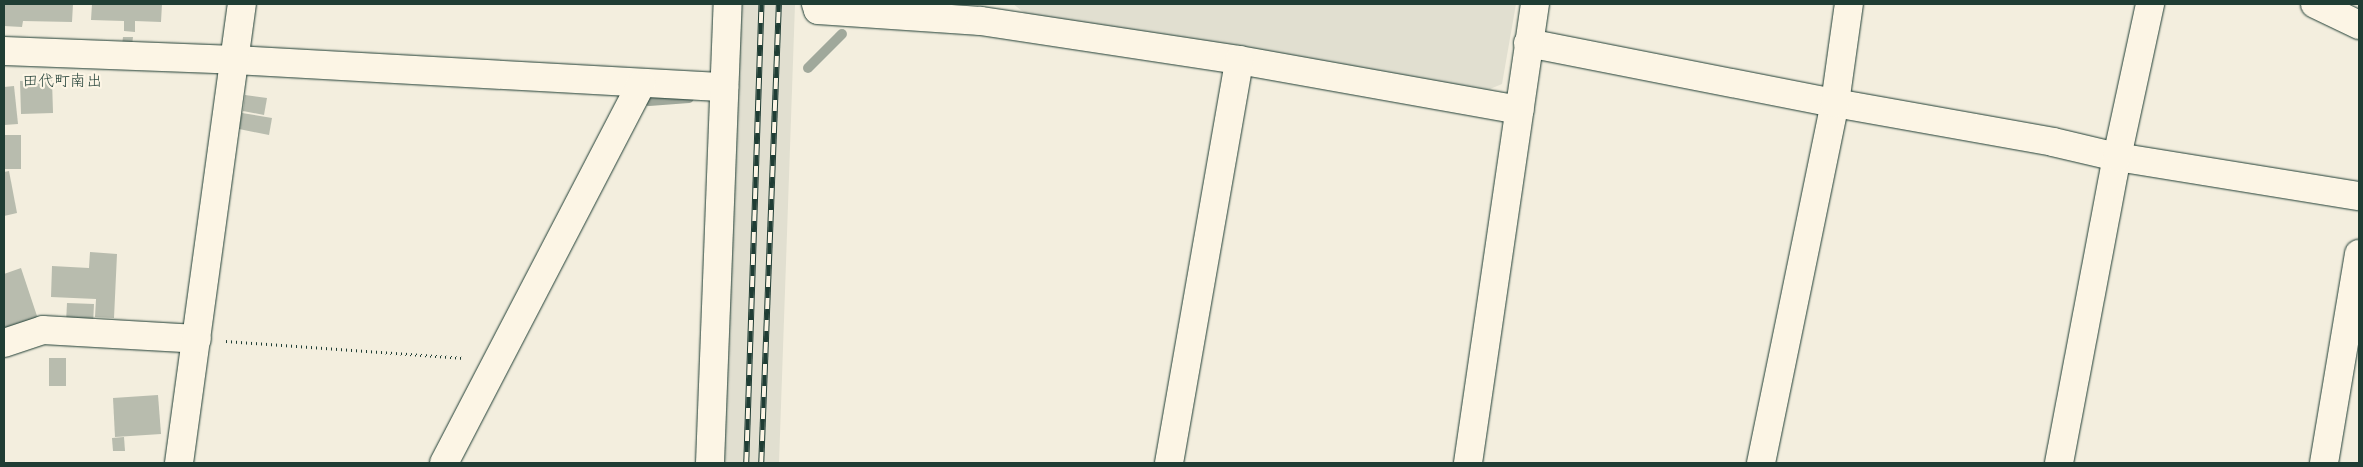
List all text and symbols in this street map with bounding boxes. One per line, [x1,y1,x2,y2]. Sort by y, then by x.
district label: 田代町南出 [22,70,102,90]

